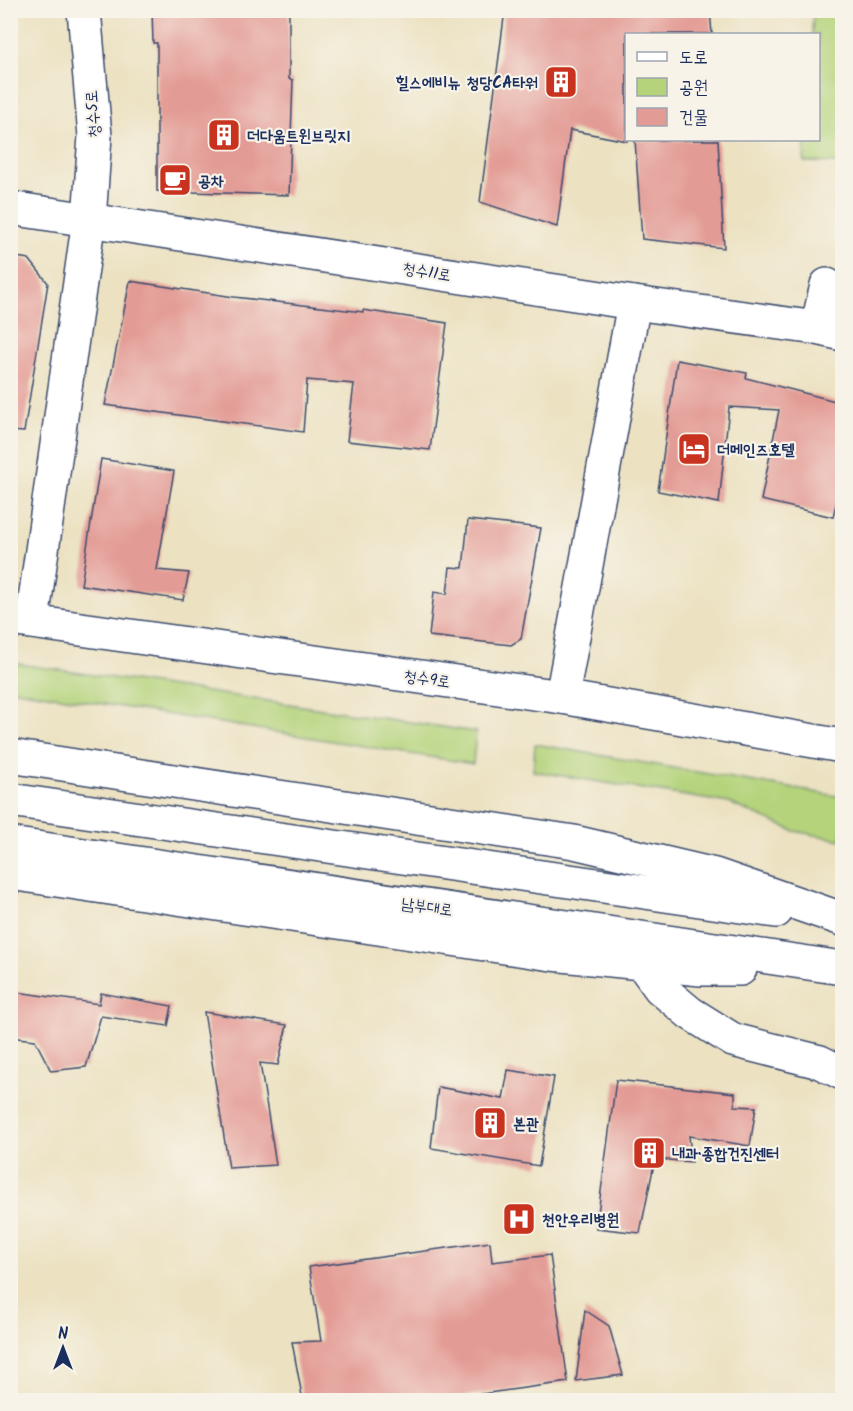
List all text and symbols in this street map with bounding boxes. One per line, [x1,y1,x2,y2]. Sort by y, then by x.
legend [625,33,820,141]
text: 도로 [679,44,708,73]
building icon: 힐스에비뉴 청당CA타워 [543,64,579,100]
place label: 힐스에비뉴 청당CA타워 [395,71,538,96]
text: 공원 [679,74,708,103]
street label: 청수5로 [79,89,108,138]
text: 건물 [679,104,708,133]
building icon: 더다움트윈브릿지 [206,117,242,153]
place label: 더다움트윈브릿지 [247,124,350,149]
cafe icon: 공차 [157,162,193,198]
place label: 공차 [198,169,224,194]
street label: 청수11로 [401,256,453,289]
hotel icon: 더메인즈호텔 [676,431,712,467]
place label: 더메인즈호텔 [717,438,795,463]
street label: 청수9로 [402,664,452,695]
street label: 남부대로 [400,892,454,923]
building icon: 본관 [472,1105,508,1141]
place label: 본관 [513,1112,539,1137]
building icon: 내과·종합건진센터 [631,1135,667,1171]
place label: 내과·종합건진센터 [672,1142,779,1167]
hospital icon: 천안우리병원 [501,1201,537,1237]
place label: 천안우리병원 [542,1208,619,1233]
north arrow [33,1318,93,1378]
text: N [58,1322,68,1347]

